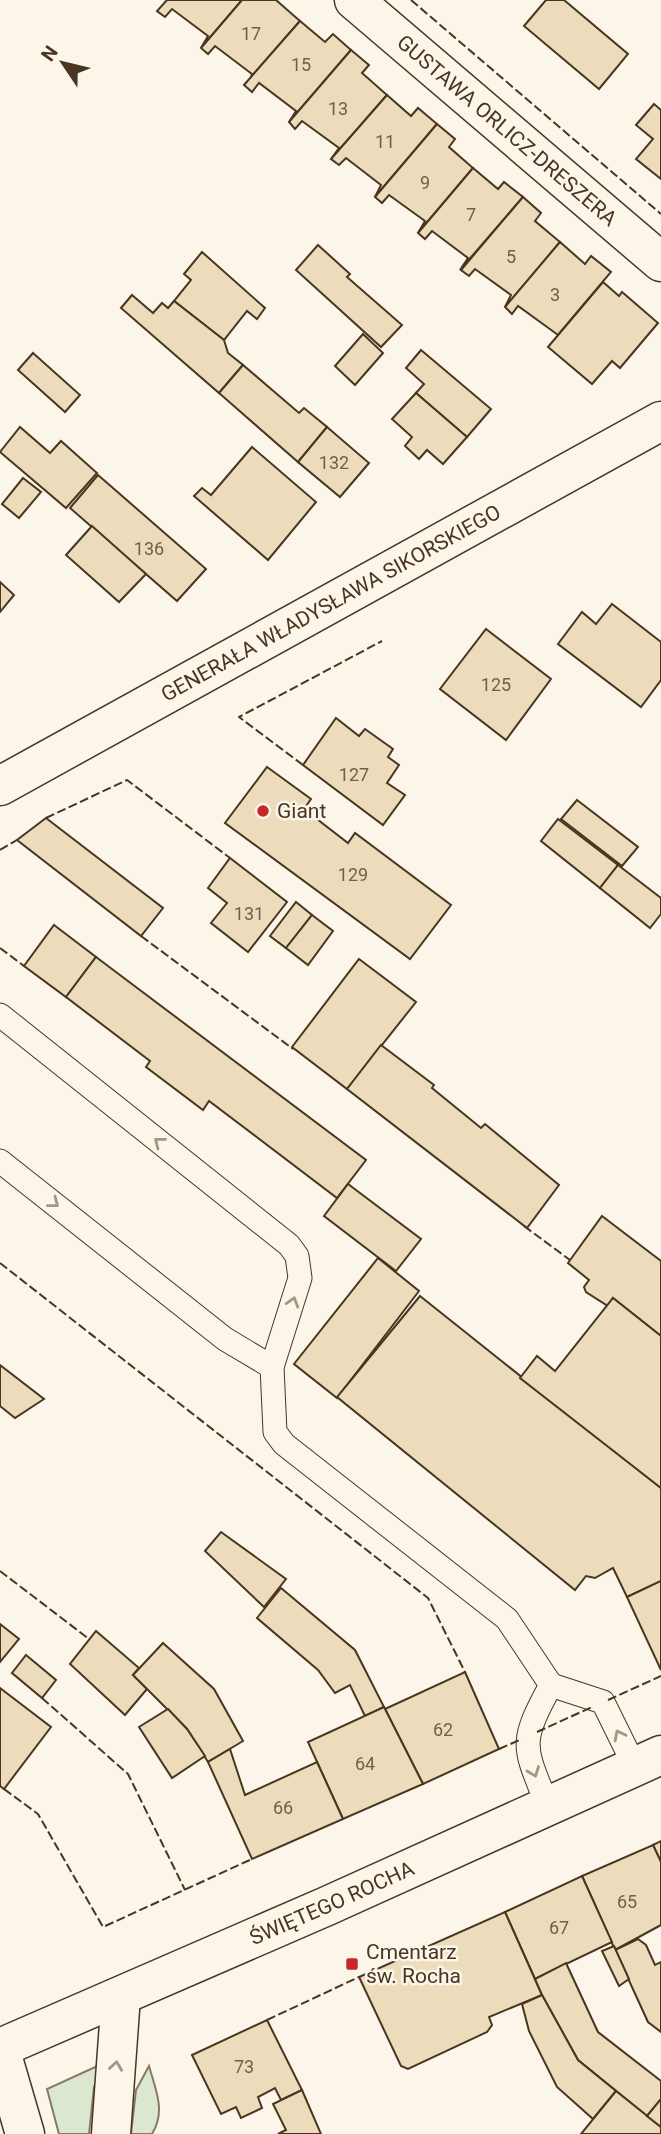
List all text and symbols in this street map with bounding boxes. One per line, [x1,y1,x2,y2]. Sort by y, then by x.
house number: 17 [241,23,261,44]
north arrow [28,28,98,98]
street label: GUSTAWA ORLICZ-DRESZERA [392,30,622,231]
text: N [36,41,63,66]
house number: 15 [291,54,311,75]
house number: 13 [328,98,348,119]
house number: 11 [375,131,395,152]
house number: 9 [420,172,430,193]
house number: 7 [466,204,476,225]
house number: 5 [506,246,516,267]
house number: 3 [550,284,560,305]
house number: 132 [319,452,349,473]
street label: GENERAŁA WŁADYSŁAWA SIKORSKIEGO [157,500,505,707]
house number: 136 [134,538,164,559]
house number: 125 [481,674,511,695]
house number: 127 [339,764,369,785]
place label: Giant [277,799,326,823]
marker: Giant [255,803,271,819]
house number: 129 [338,864,368,885]
house number: 131 [234,903,264,924]
one-way arrow [154,1137,167,1150]
one-way arrow [46,1195,59,1208]
one-way arrow [285,1297,299,1309]
house number: 62 [433,1719,453,1740]
one-way arrow [613,1730,627,1742]
house number: 64 [355,1753,375,1774]
one-way arrow [526,1765,540,1777]
house number: 66 [273,1797,293,1818]
street label: ŚWIĘTEGO ROCHA [246,1856,418,1950]
house number: 65 [617,1891,637,1912]
house number: 67 [549,1917,569,1938]
place label: Cmentarz św. Rocha [366,1940,461,1988]
marker: Cmentarz św. Rocha [344,1956,360,1972]
house number: 73 [234,2056,254,2077]
one-way arrow [109,2060,124,2072]

